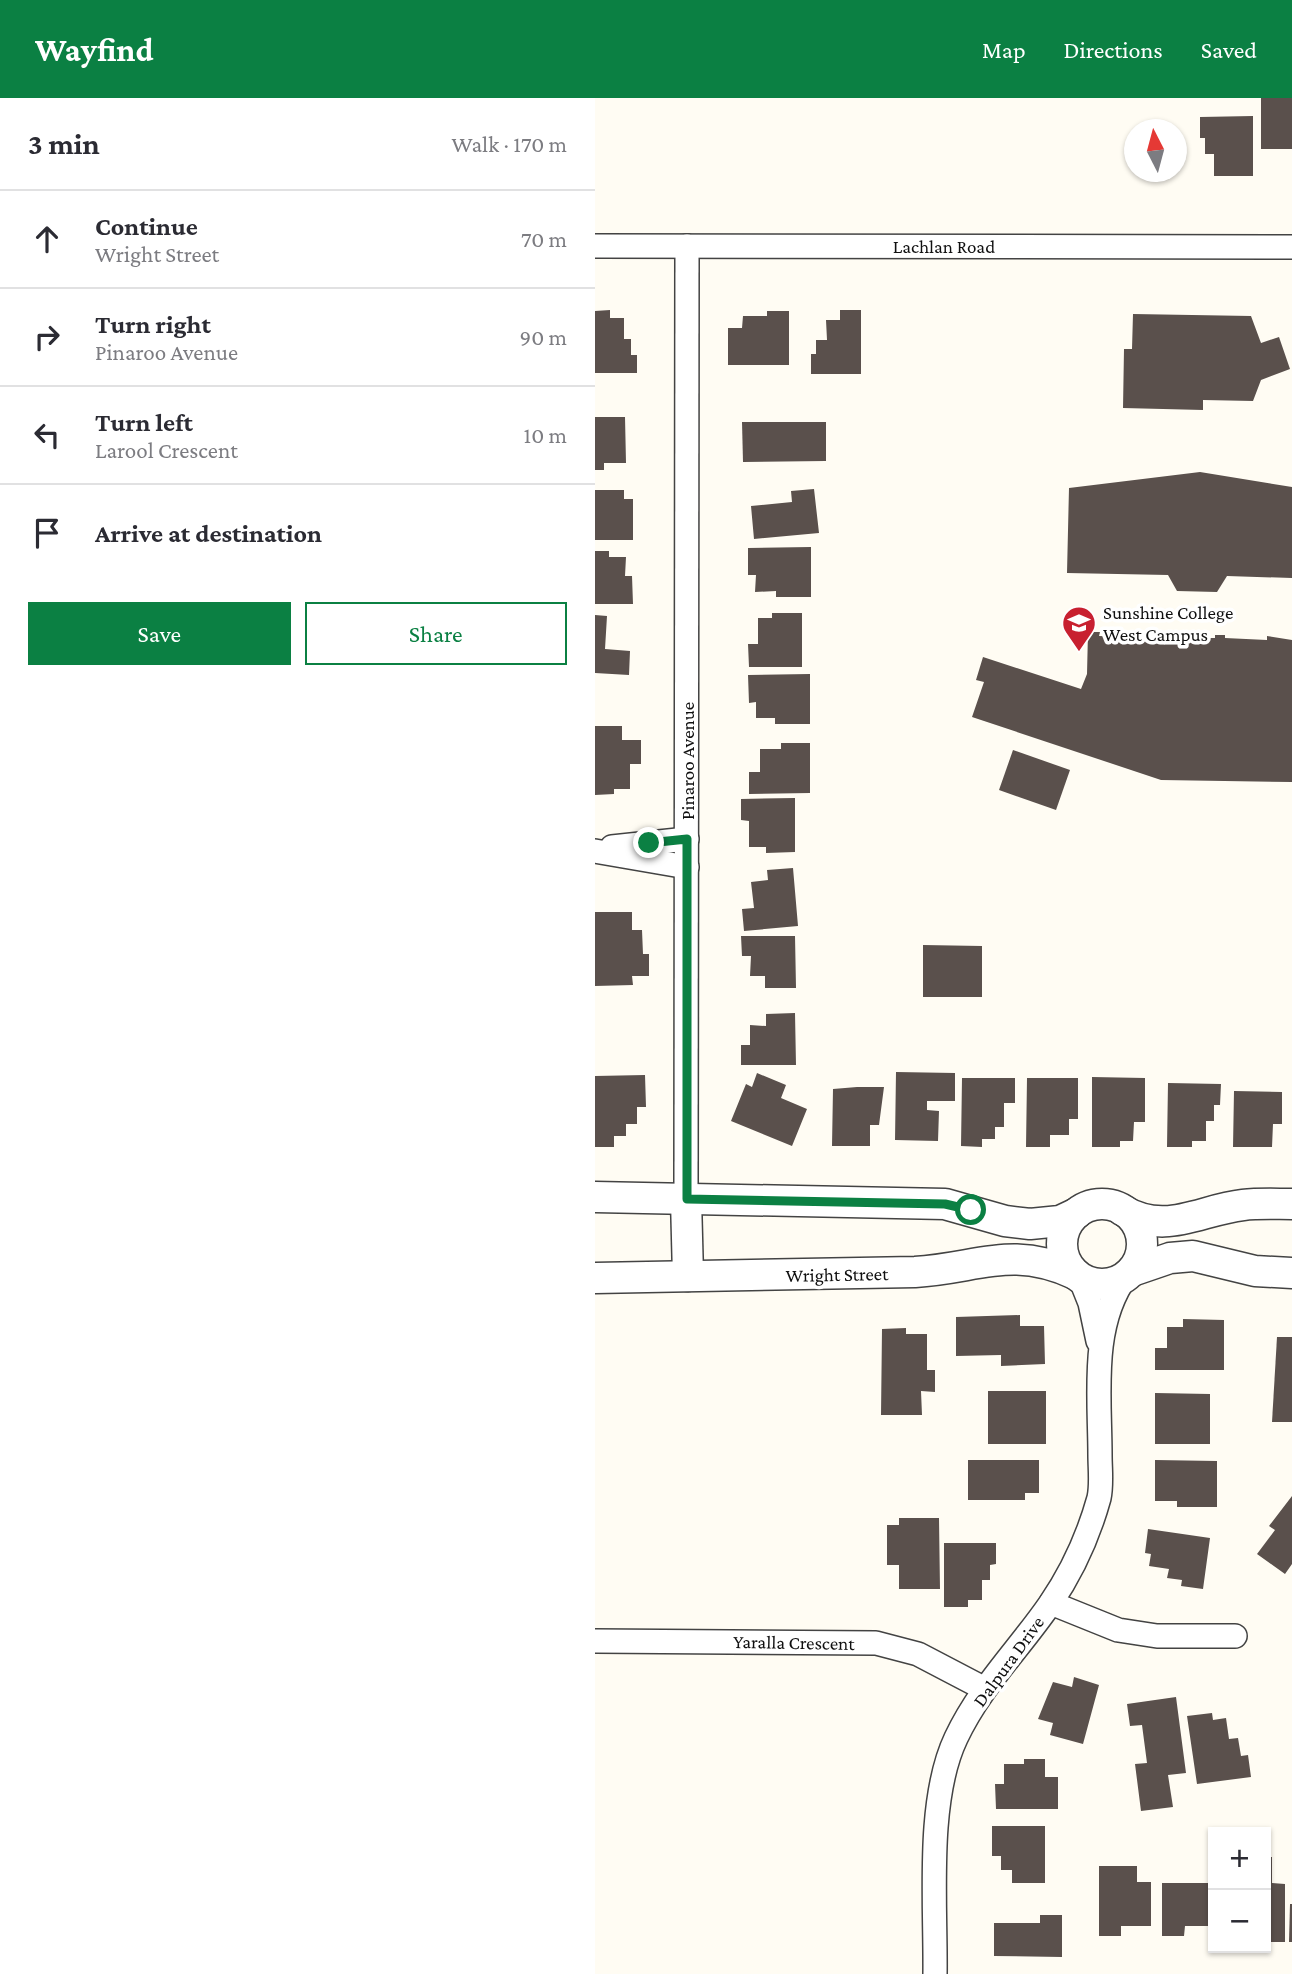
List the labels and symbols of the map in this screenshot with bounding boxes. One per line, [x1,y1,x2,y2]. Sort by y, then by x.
north arrow [1124,119,1187,182]
street label: Lachlan Road [893,236,995,257]
place label: Sunshine College West Campus [1103,602,1233,645]
school or university icon: Sunshine College West Campus [1060,604,1098,653]
street label: Pinaroo Avenue [677,702,698,820]
route end [633,827,664,858]
route start [955,1194,986,1225]
street label: Wright Street [786,1263,889,1286]
street label: Dalpura Drive [969,1612,1048,1711]
street label: Yaralla Crescent [733,1631,855,1654]

